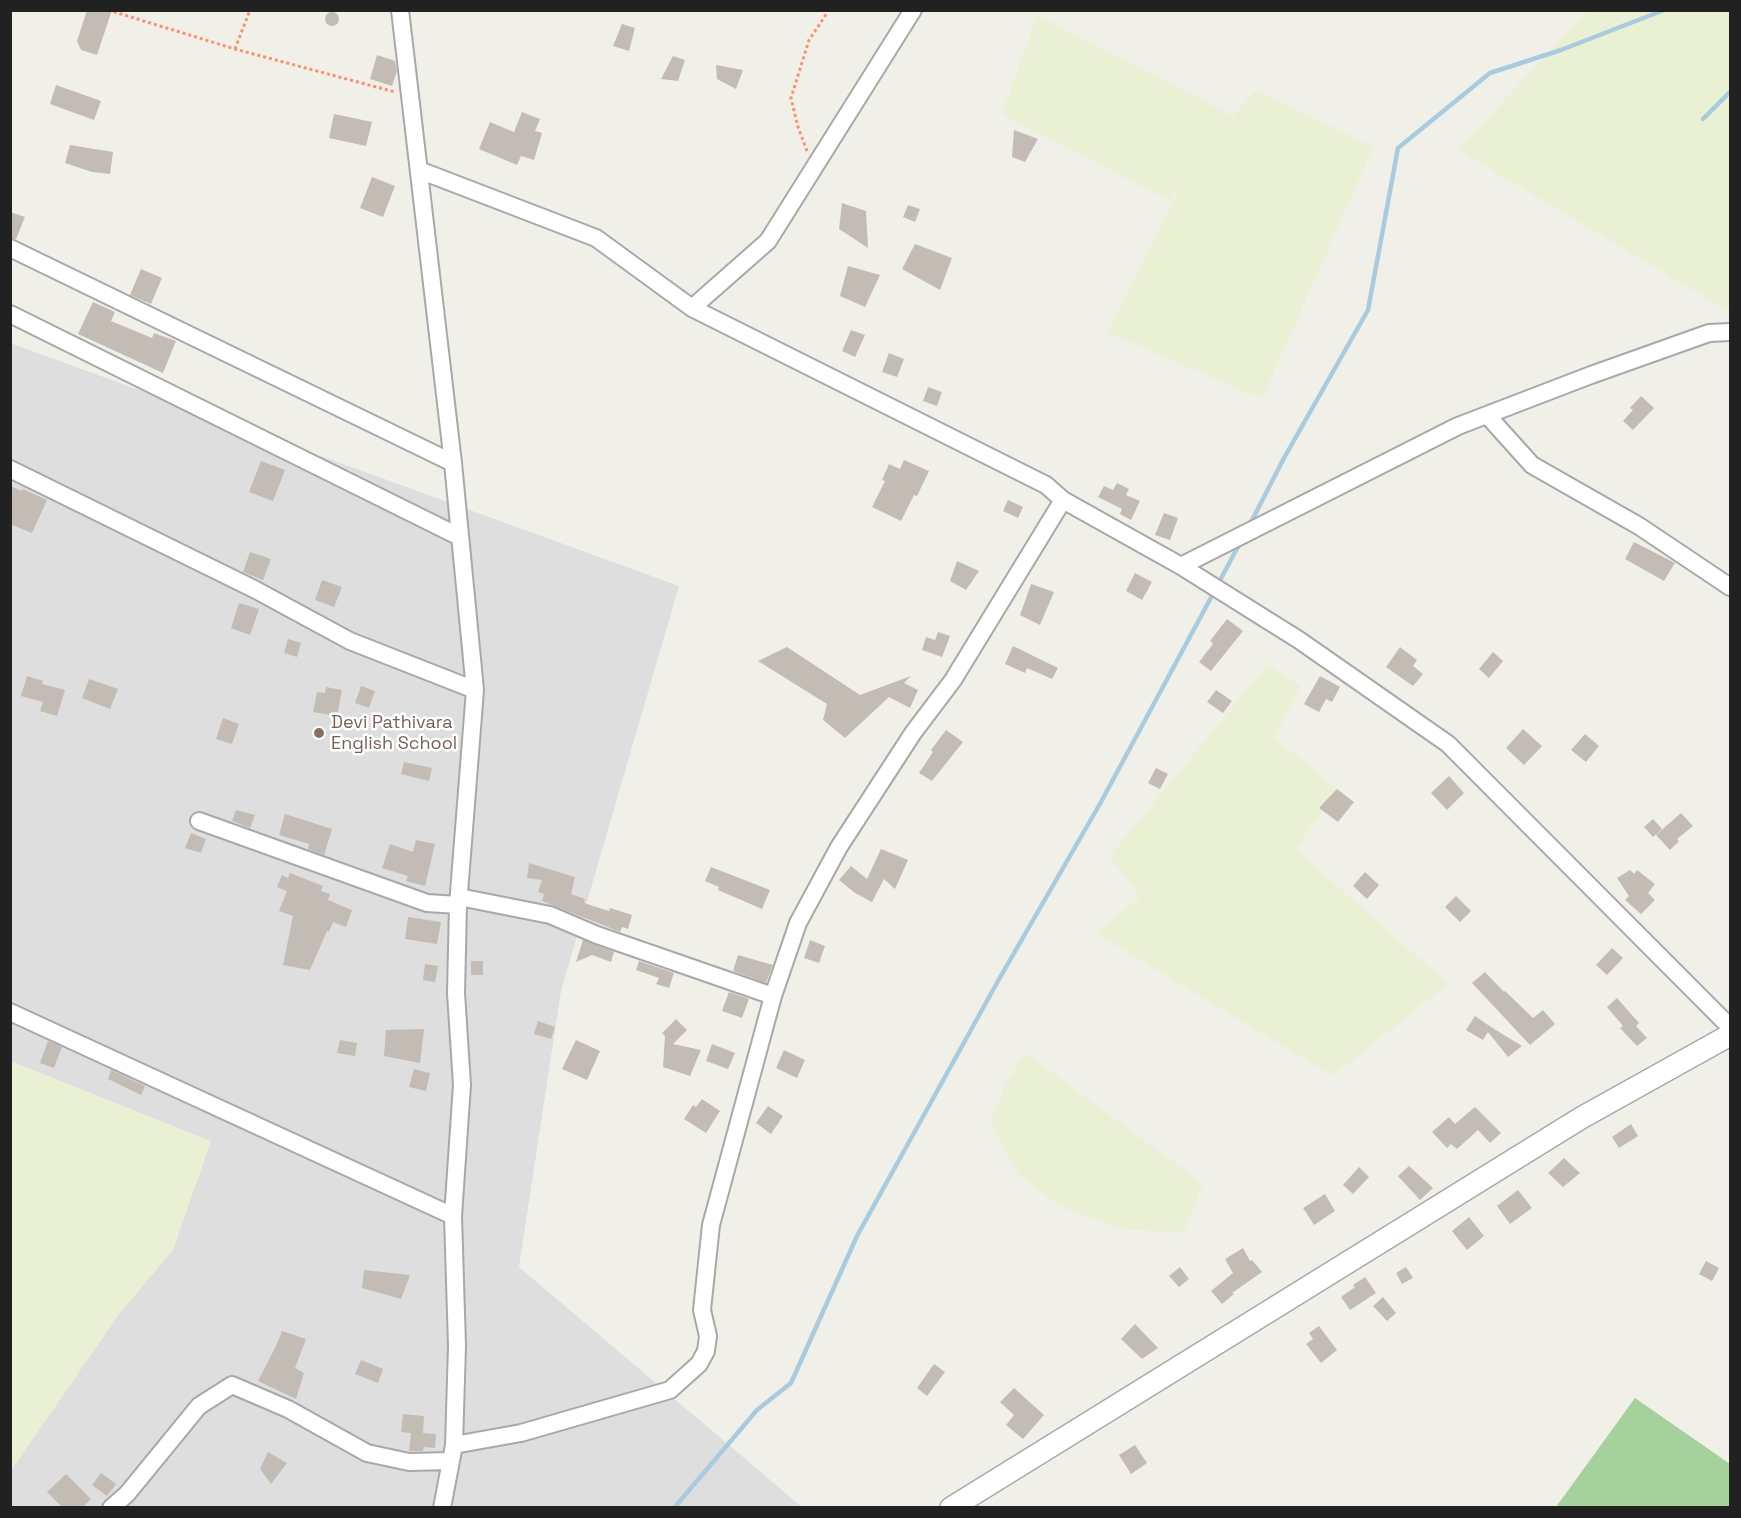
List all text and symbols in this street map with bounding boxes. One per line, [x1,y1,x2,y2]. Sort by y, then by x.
place label: Devi Pathivara English School [331,712,457,754]
marker: Devi Pathivara English School [312,726,326,740]

